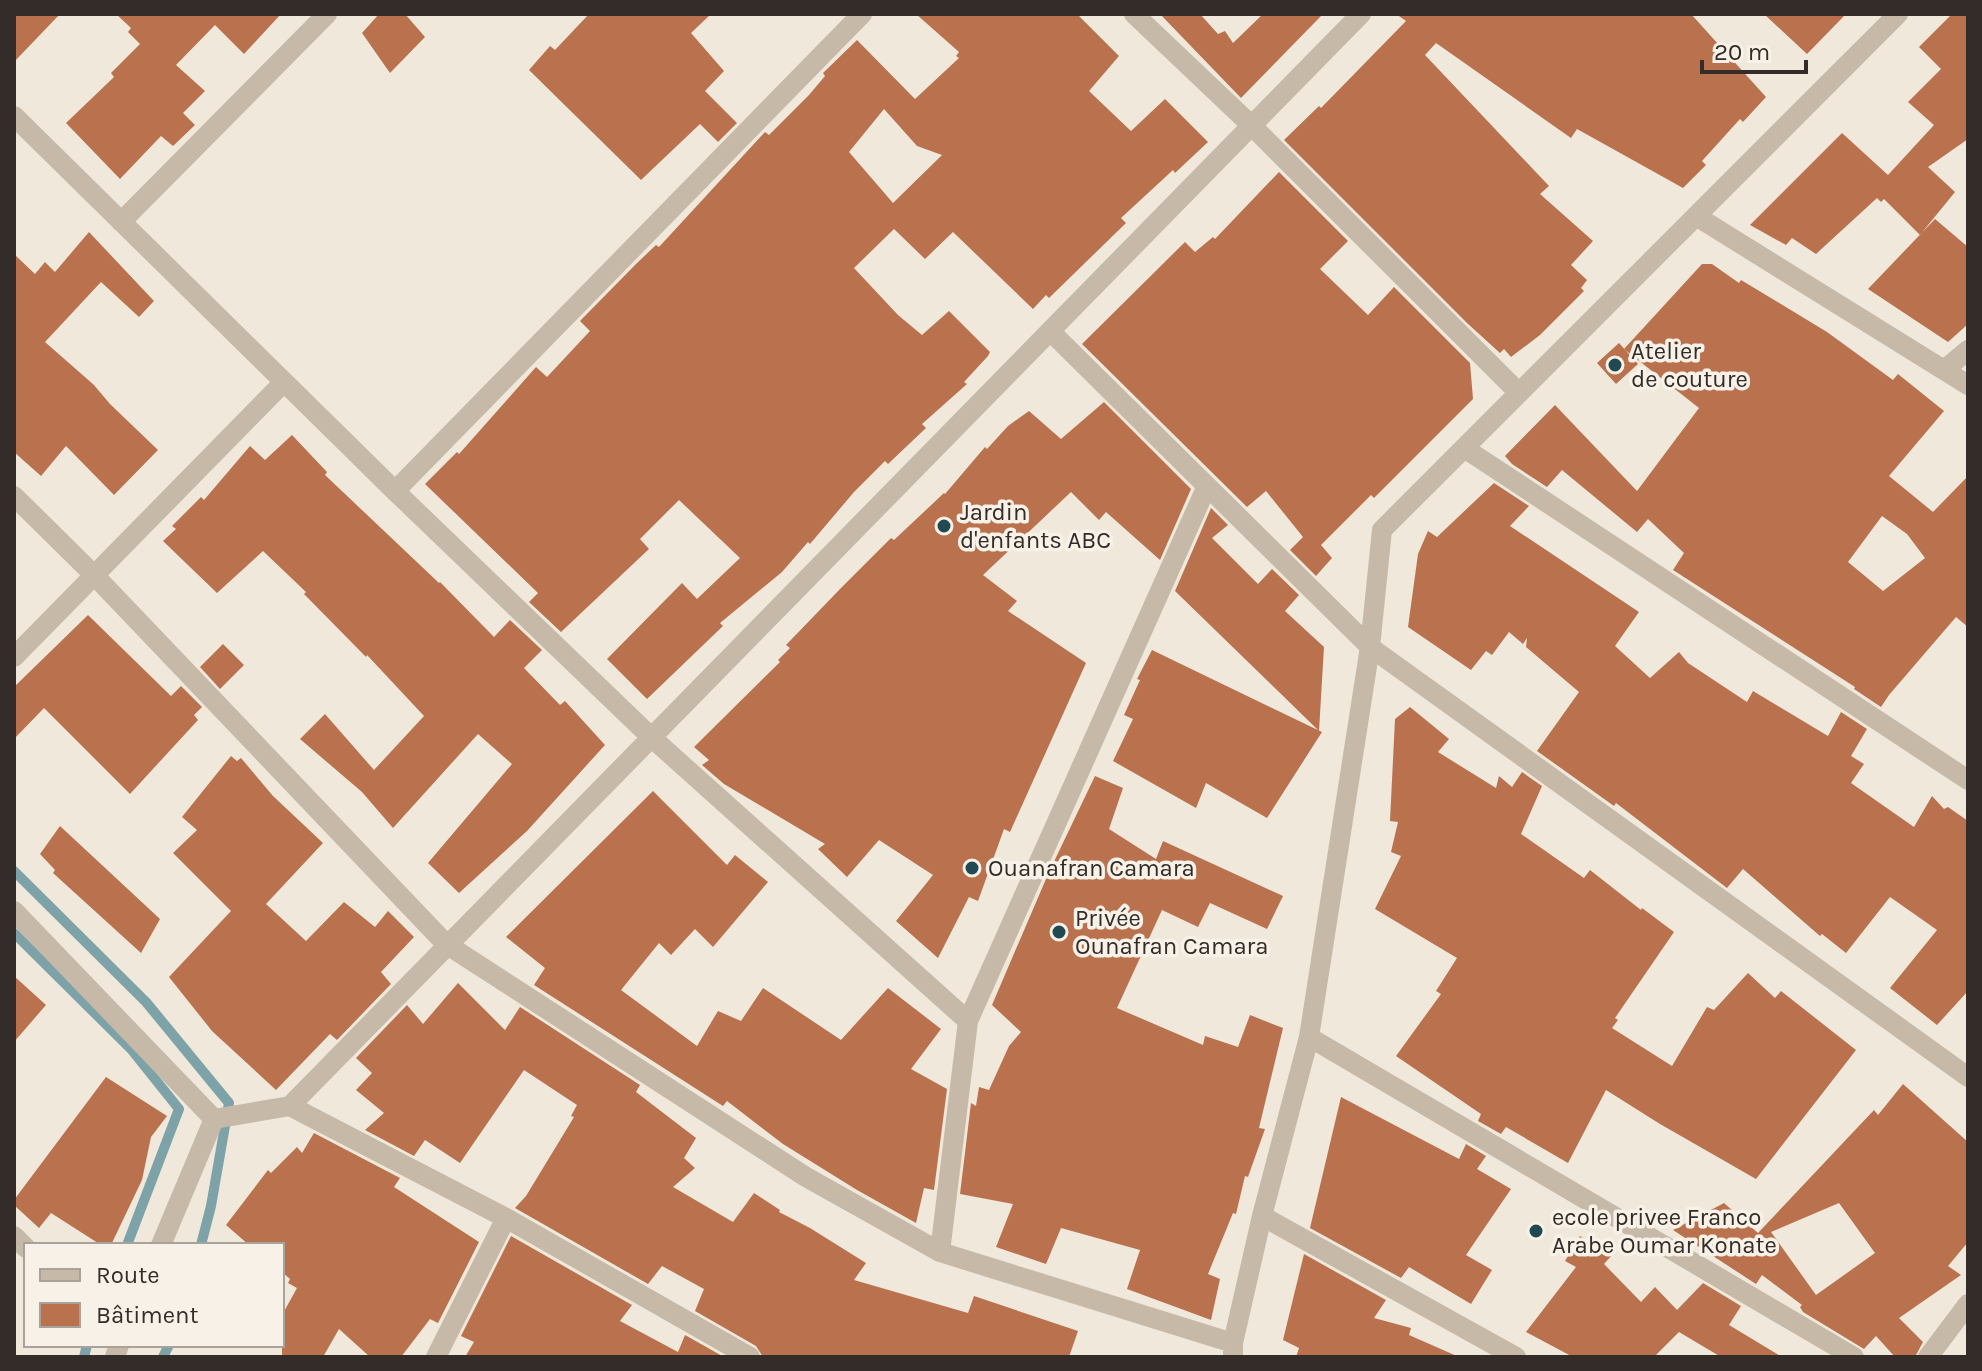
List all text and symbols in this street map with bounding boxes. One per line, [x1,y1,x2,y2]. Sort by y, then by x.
scale bar [1702,24,1806,74]
text: 20 m [1714,38,1770,66]
place label: Atelier de couture [1631,337,1748,393]
marker: Atelier de couture [1606,356,1624,374]
place label: Jardin d'enfants ABC [960,498,1111,554]
marker: Jardin d'enfants ABC [935,517,953,535]
place label: Ouanafran Camara [988,854,1195,882]
marker: Ouanafran Camara [963,859,981,877]
place label: Privée Ounafran Camara [1075,904,1269,960]
marker: Privée Ounafran Camara [1050,923,1068,941]
place label: ecole privee Franco Arabe Oumar Konate [1552,1203,1777,1259]
marker: ecole privee Franco Arabe Oumar Konate [1527,1222,1545,1240]
legend [24,1243,284,1347]
text: Route [96,1261,160,1289]
text: Bâtiment [96,1301,199,1329]

